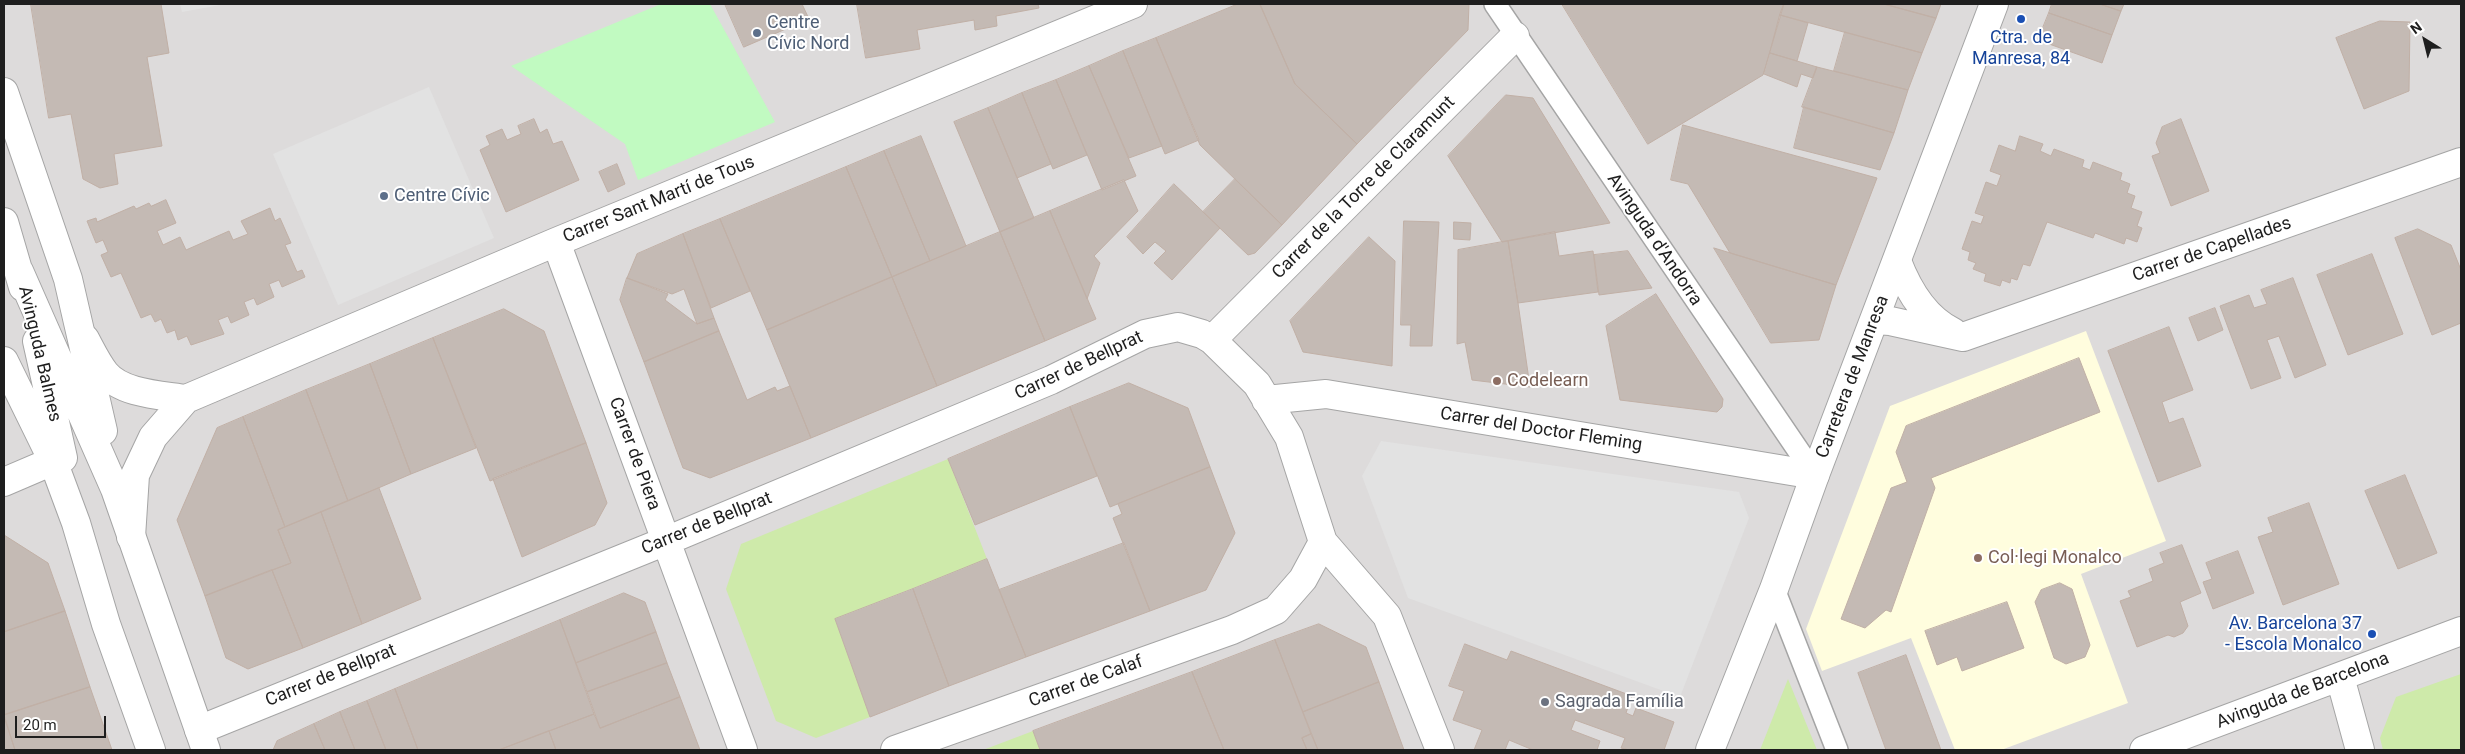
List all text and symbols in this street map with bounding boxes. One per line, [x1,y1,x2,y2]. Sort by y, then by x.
place label: Centre Cívic Nord [767,12,849,54]
marker: Ctra. de Manresa, 84 [2015,13,2027,25]
north arrow [2400,15,2450,65]
text: N [2407,18,2425,37]
marker: Centre Cívic Nord [751,27,763,39]
place label: Ctra. de Manresa, 84 [1972,27,2070,70]
street label: Carrer de la Torre de Claramunt [1268,92,1460,284]
street label: Carrer Sant Martí de Tous [560,152,758,248]
street label: Avinguda d'Andorra [1602,170,1706,310]
place label: Centre Cívic [394,185,490,207]
marker: Centre Cívic [378,190,390,202]
street label: Carrer de Capellades [2130,213,2294,287]
street label: Avinguda Balmes [13,284,65,424]
street label: Carretera de Manresa [1812,293,1894,461]
street label: Carrer de Bellprat [1012,327,1146,405]
place label: Codelearn [1507,370,1588,392]
marker: Codelearn [1491,375,1503,387]
street label: Carrer de Piera [604,395,664,513]
street label: Carrer del Doctor Fleming [1438,403,1644,457]
street label: Carrer de Bellprat [639,488,775,560]
place label: Col·legi Monalco [1988,547,2122,569]
marker: Col·legi Monalco [1972,552,1984,564]
place label: Av. Barcelona 37 - Escola Monalco [2225,613,2362,656]
marker: Av. Barcelona 37 - Escola Monalco [2366,628,2378,640]
street label: Carrer de Bellprat [263,640,399,712]
street label: Avinguda de Barcelona [2214,648,2392,734]
street label: Carrer de Calaf [1026,651,1146,713]
place label: Sagrada Família [1555,691,1684,713]
marker: Sagrada Família [1539,696,1551,708]
scale bar [18,706,109,738]
text: 20 m [23,716,57,734]

